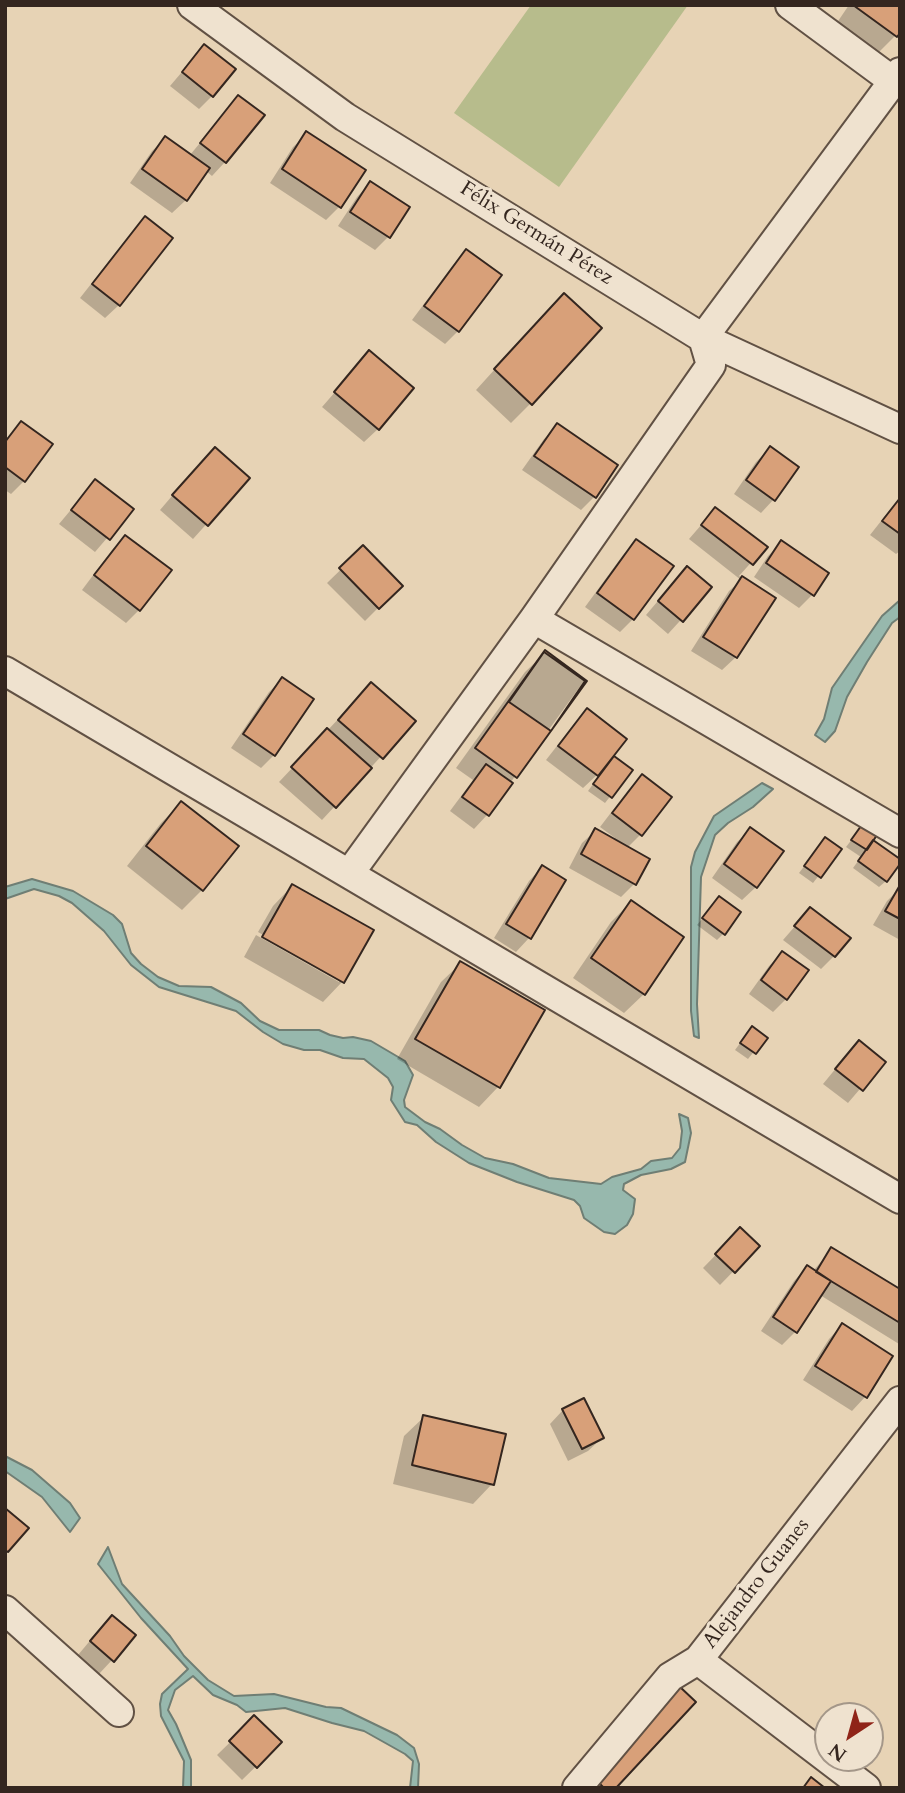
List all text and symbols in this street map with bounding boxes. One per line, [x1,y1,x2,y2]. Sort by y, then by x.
street label: Félix Germán Pérez [455,177,617,291]
street label: Alejandro Guanes [698,1514,816,1654]
north arrow [814,1702,884,1772]
text: N [824,1737,852,1768]

